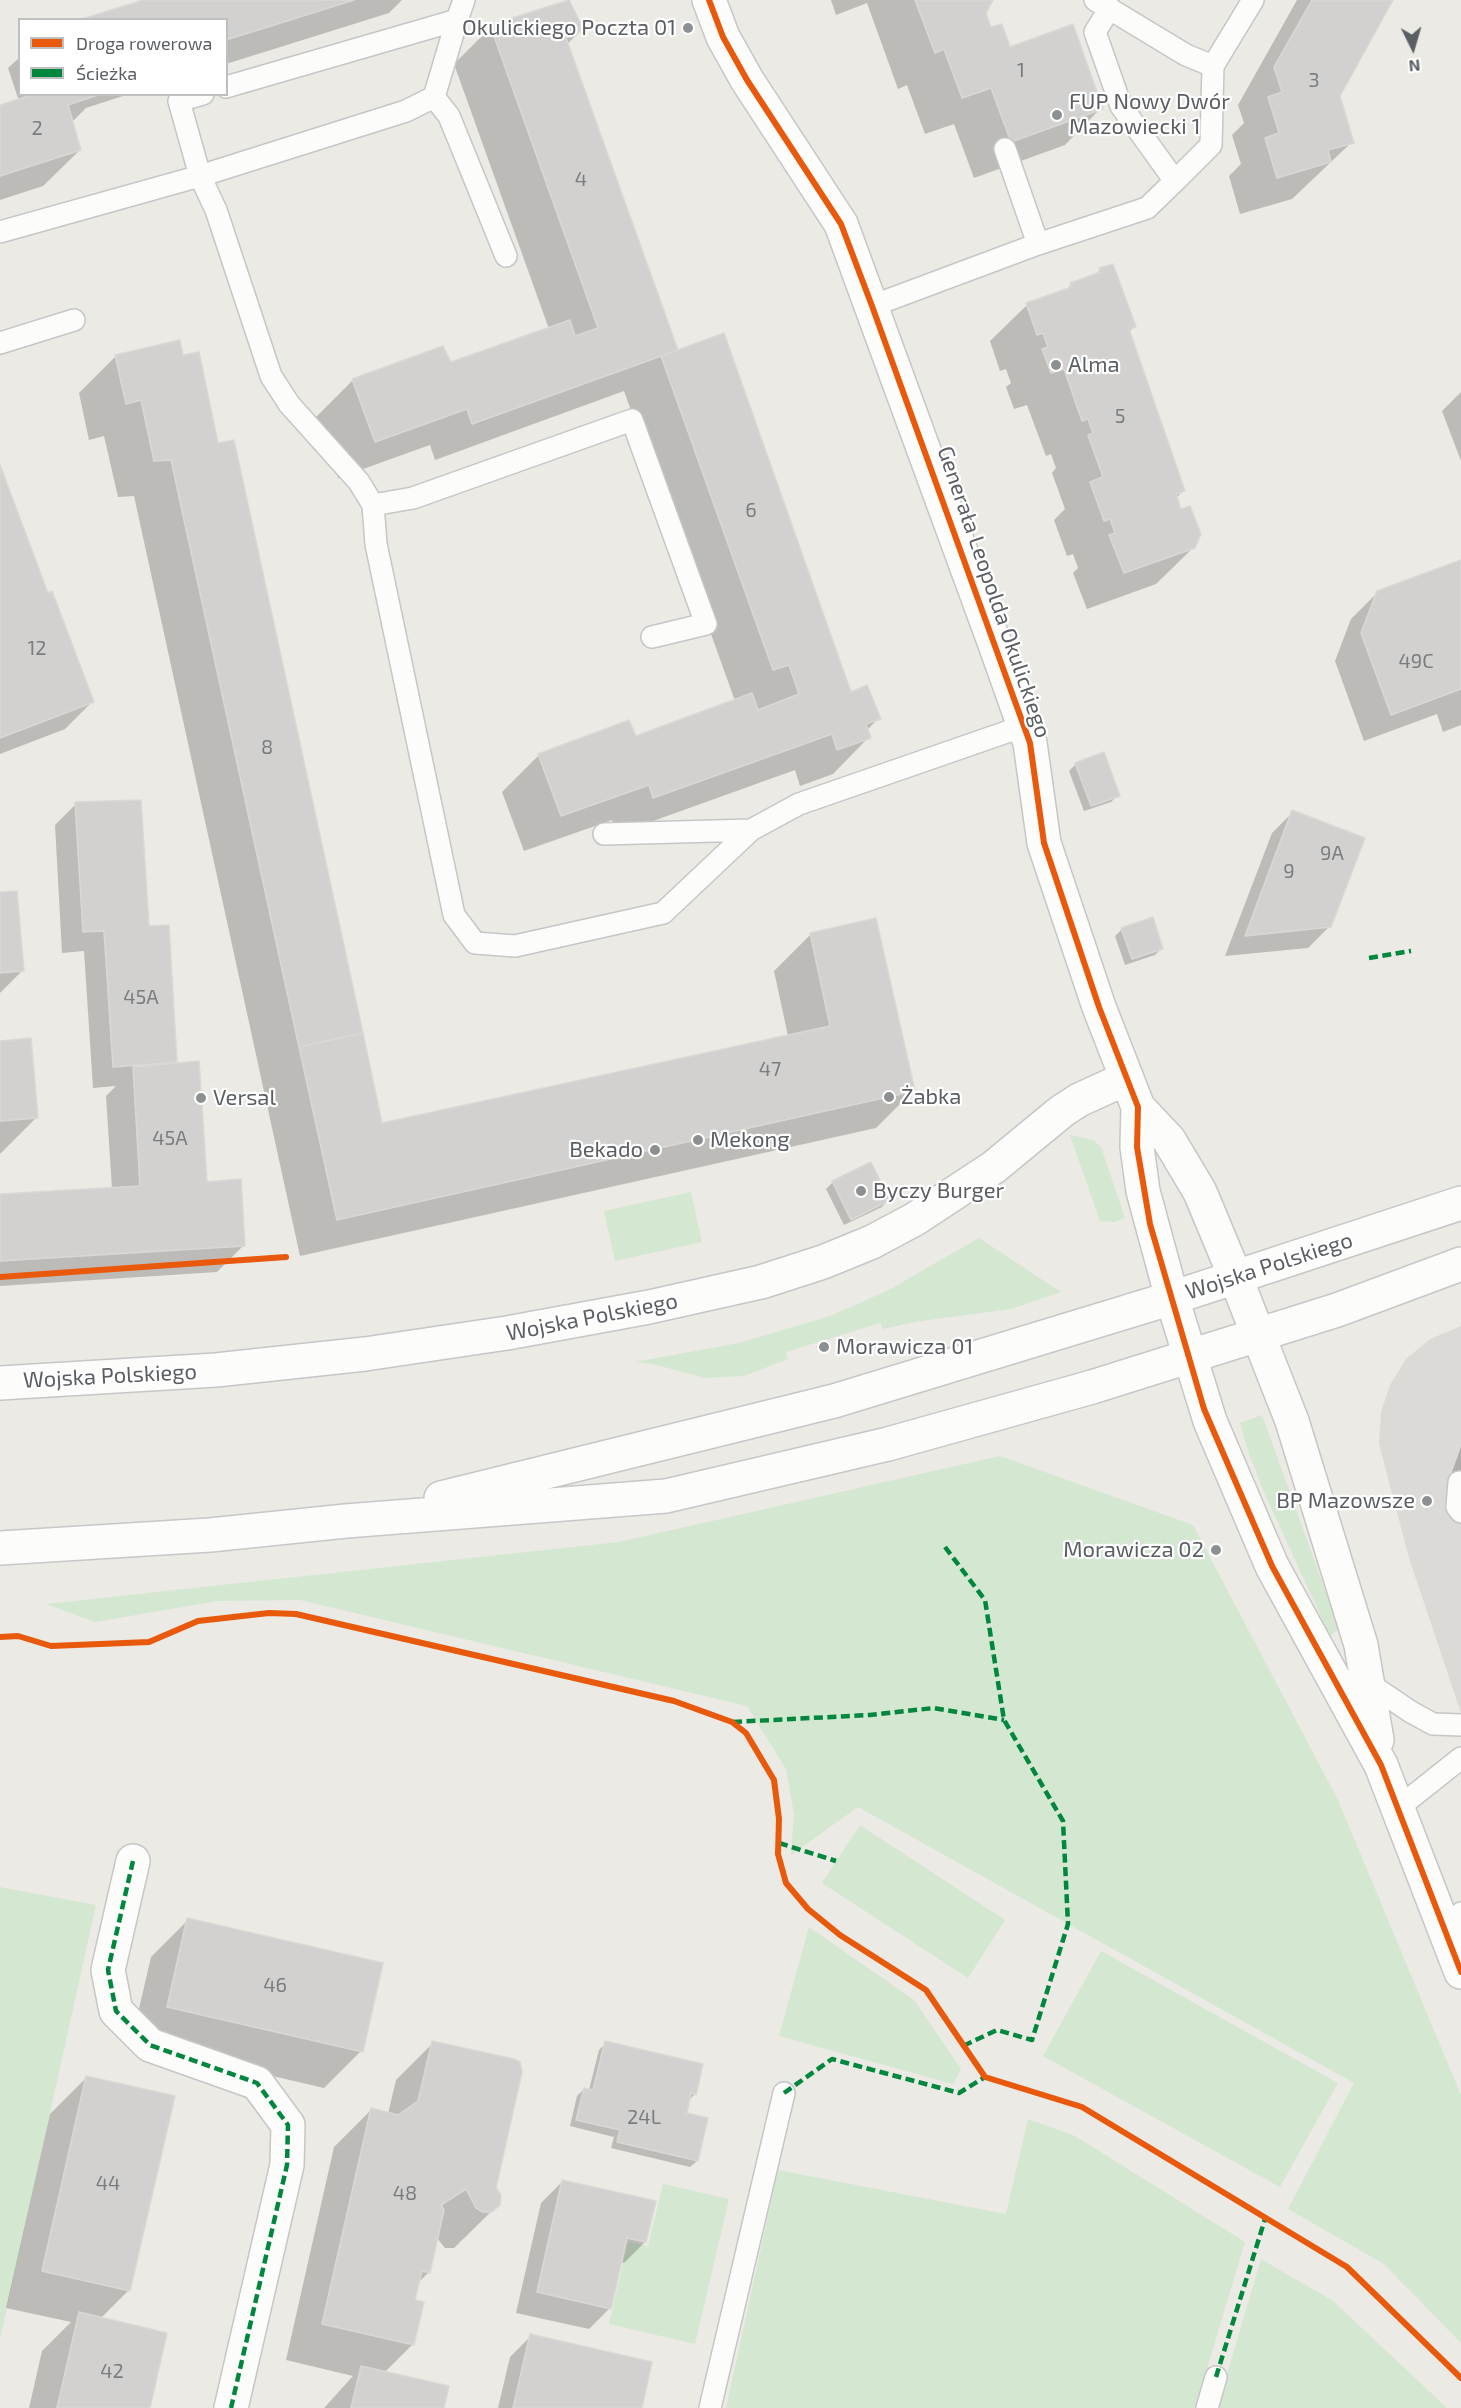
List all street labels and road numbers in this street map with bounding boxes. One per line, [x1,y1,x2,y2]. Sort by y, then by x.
street label: Generała Leopolda Okulickiego [932,443,1056,741]
street label: Wojska Polskiego [1182,1227,1356,1305]
street label: Wojska Polskiego [504,1287,680,1347]
street label: Wojska Polskiego [22,1358,198,1394]

